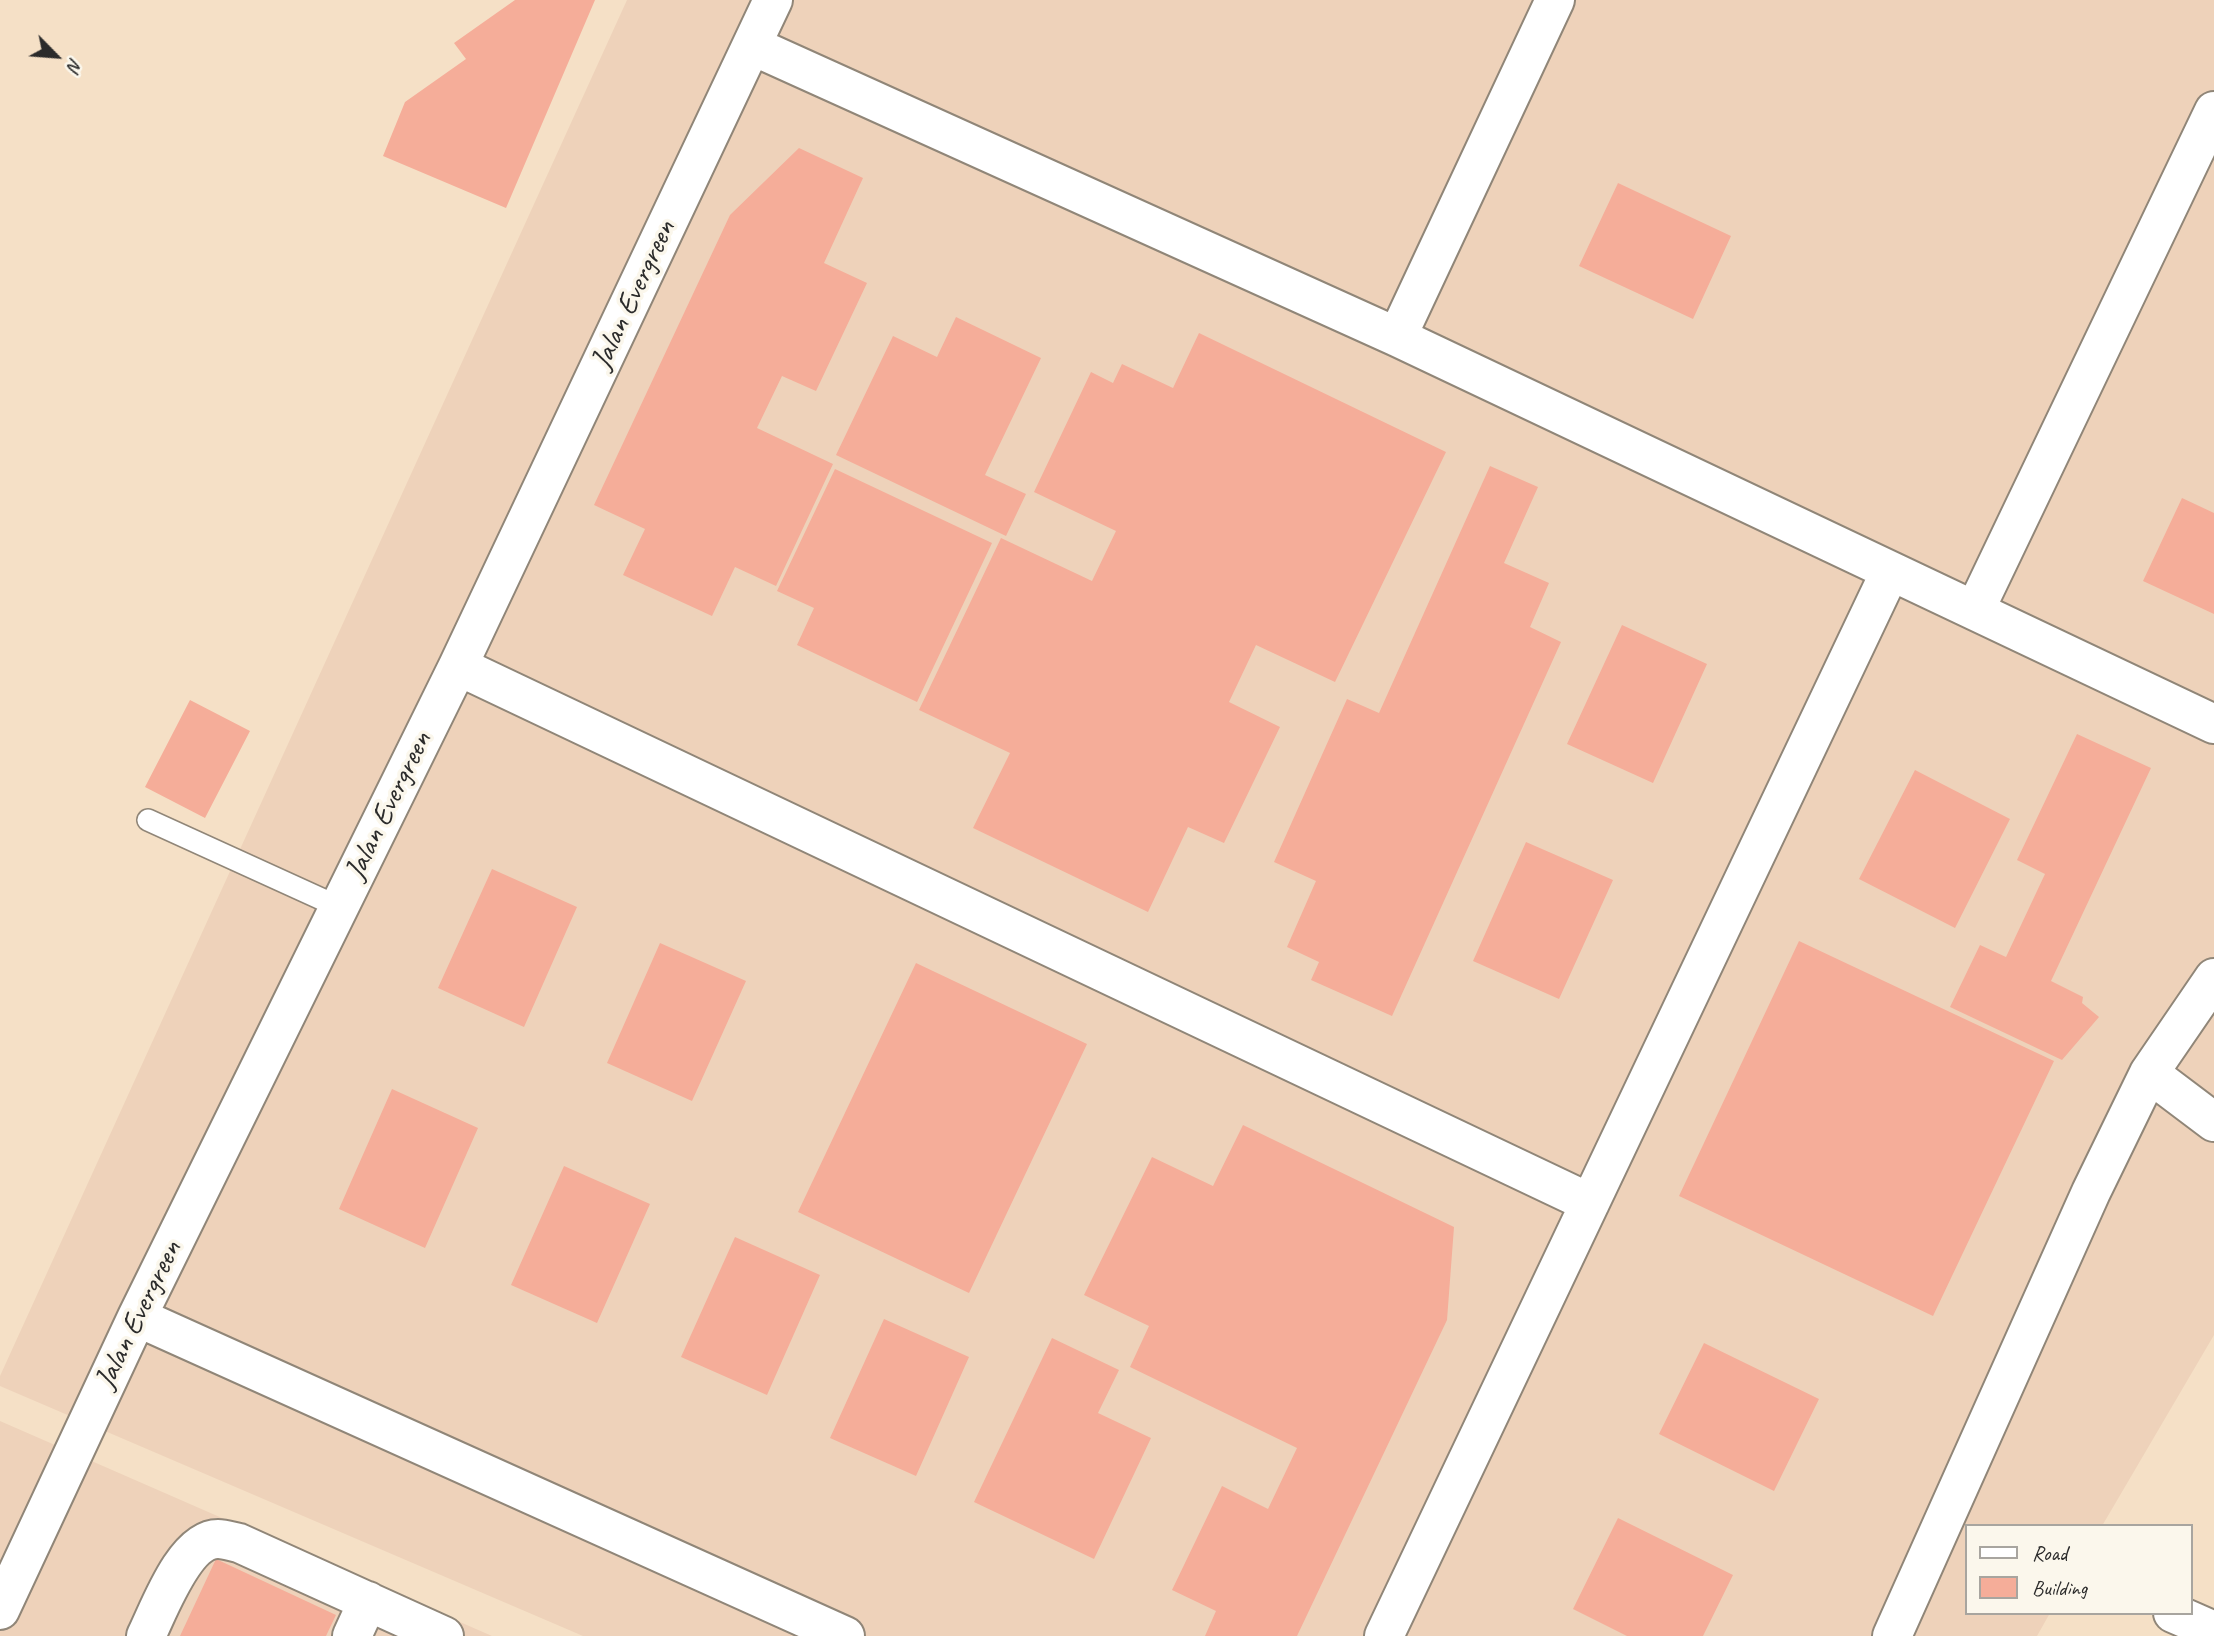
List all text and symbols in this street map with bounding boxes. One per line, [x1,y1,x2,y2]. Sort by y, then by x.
north arrow [21,21,91,91]
text: N [62,54,88,75]
street label: Jalan Evergreen [584,215,684,375]
street label: Jalan Evergreen [338,726,440,886]
street label: Jalan Evergreen [88,1235,190,1395]
legend [1966,1524,2193,1615]
text: Road [2032,1540,2067,1566]
text: Building [2032,1575,2087,1601]

